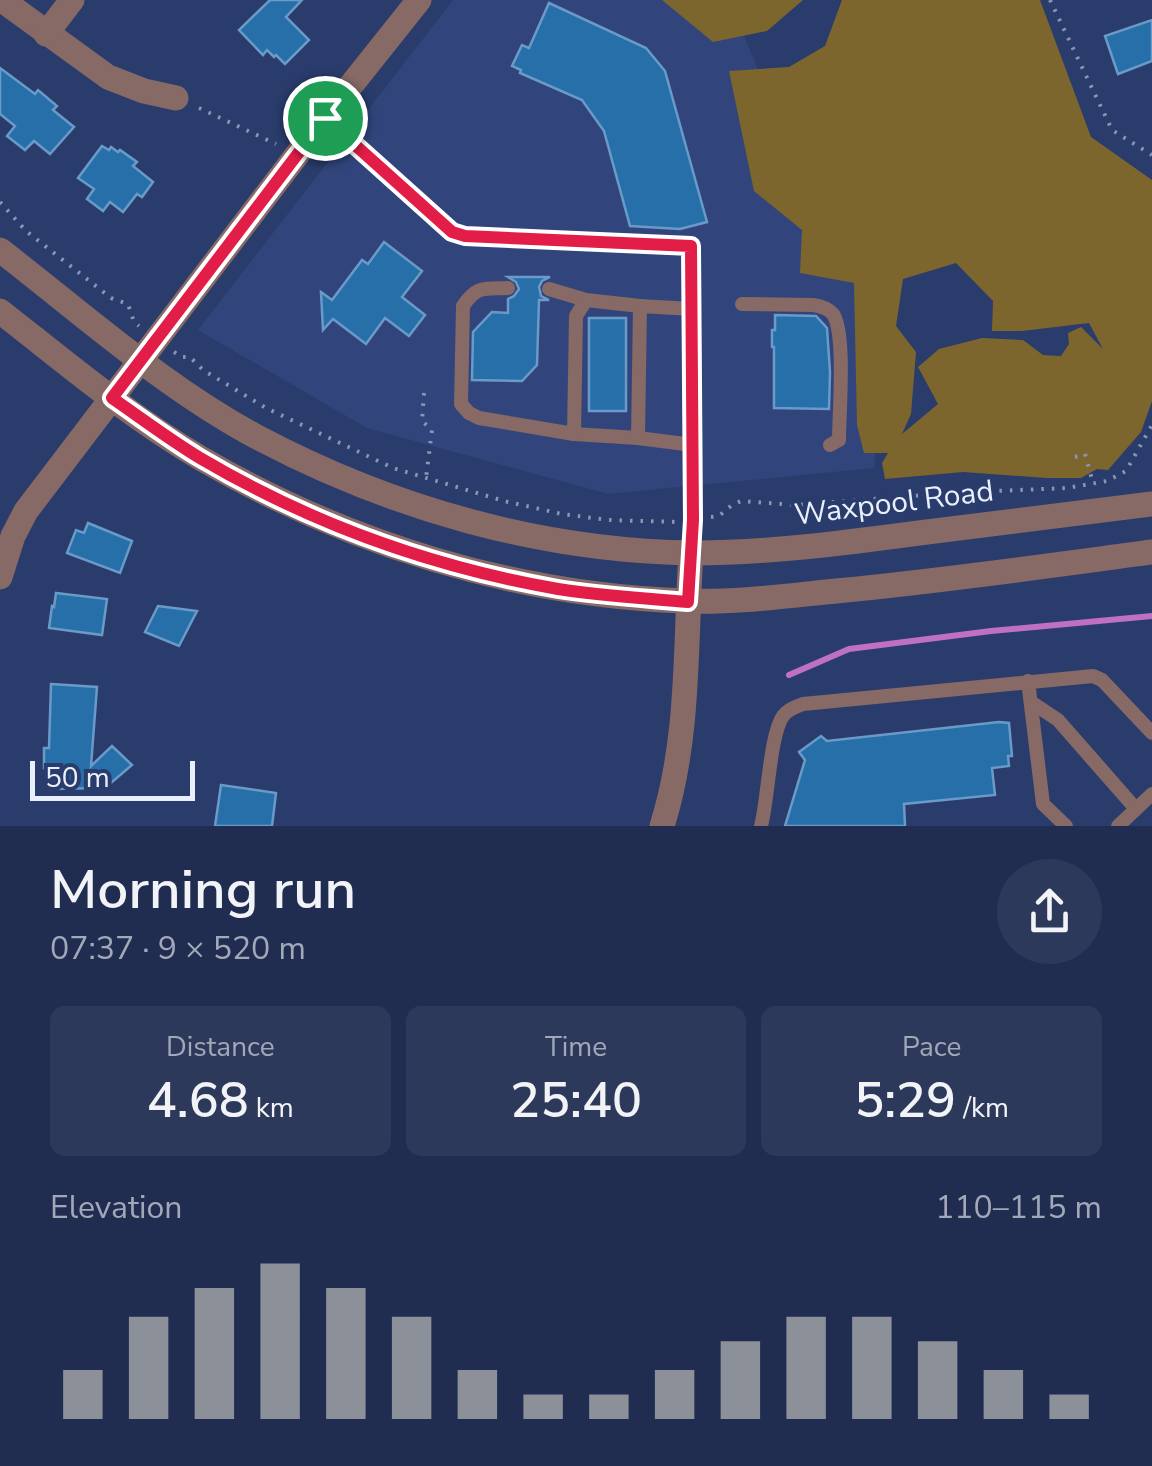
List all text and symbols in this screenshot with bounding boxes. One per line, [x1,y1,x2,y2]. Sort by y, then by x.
pin [283,76,368,161]
icon: arrive [298,91,353,146]
street label: Waxpool Road [792,470,996,536]
scale bar [30,756,195,800]
text: 50 m [45,759,110,797]
text: Morning run [50,852,356,927]
button: share [997,859,1102,964]
text: 07:37 · 9 × 520 m [50,927,306,970]
text: Distance [166,1028,275,1066]
text: Time [545,1028,607,1066]
text: Pace [902,1028,961,1066]
text: 4.68 [147,1066,249,1135]
text: 25:40 [510,1066,642,1135]
text: 5:29 [854,1066,956,1135]
text: km [249,1089,294,1127]
text: /km [956,1089,1009,1127]
text: Elevation [50,1186,183,1229]
text: 110–115 m [935,1186,1102,1229]

